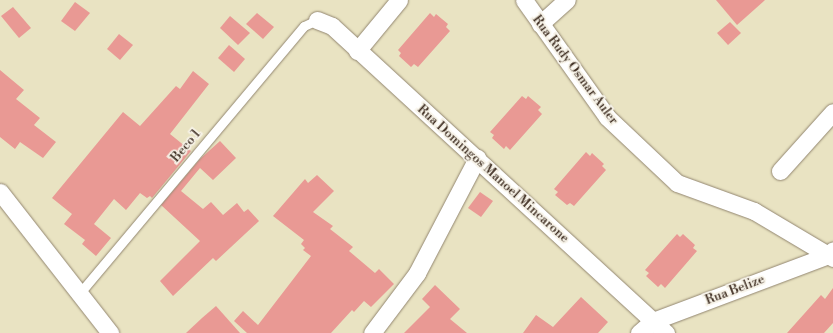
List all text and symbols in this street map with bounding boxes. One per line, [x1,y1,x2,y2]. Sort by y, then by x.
street label: Rua Rudy Osmar Auler [529,12,621,128]
street label: Rua Domingos Manoel Mincarone [414,102,572,246]
street label: Beco 1 [168,126,204,166]
street label: Rua Belize [703,272,767,308]

